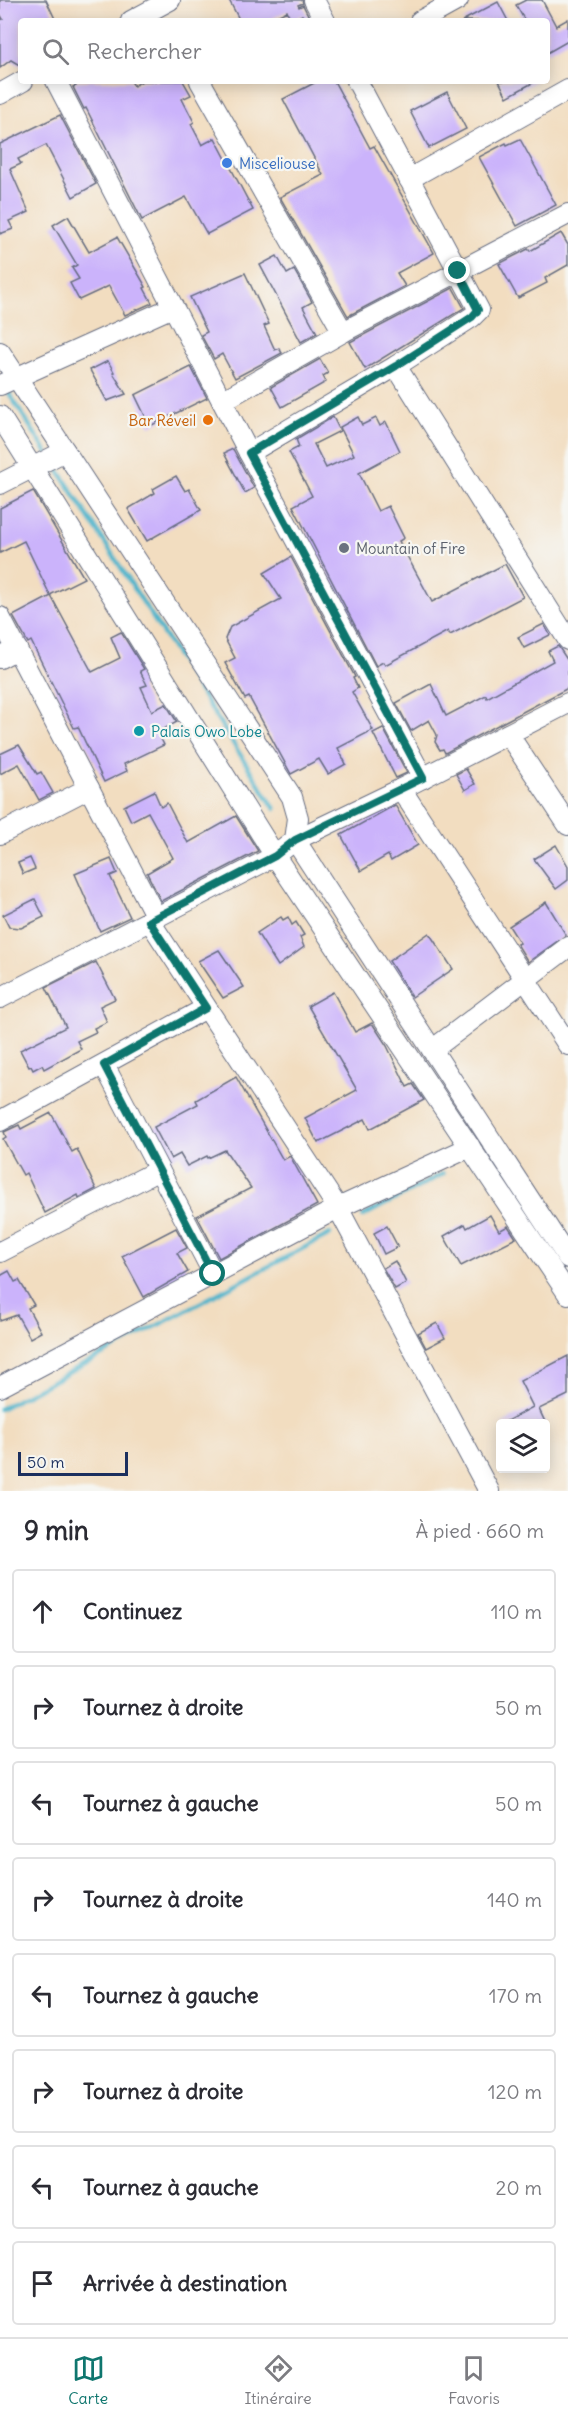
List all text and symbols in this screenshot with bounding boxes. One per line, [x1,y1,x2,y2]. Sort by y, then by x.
search box [18,18,550,84]
icon: search [39,35,72,68]
text: Rechercher [87,37,202,65]
place label: Misceliouse [239,154,316,173]
marker: Misceliouse [220,156,234,170]
route end [444,257,470,283]
place label: Bar Réveil [129,411,196,430]
marker: Bar Réveil [201,413,215,427]
place label: Mountain of Fire [356,539,465,558]
marker: Mountain of Fire [337,541,351,555]
place label: Palais Owo Lobe [151,722,262,741]
marker: Palais Owo Lobe [132,724,146,738]
route start [199,1260,225,1286]
map controls [496,1419,550,1473]
button: layers [496,1419,550,1473]
scale bar [18,1449,128,1476]
text: 50 m [27,1452,65,1472]
text: 9 min [24,1514,89,1547]
text: À pied · 660 m [415,1518,544,1543]
icon: ahead [26,1595,59,1628]
text: Continuez [83,1597,182,1625]
text: 110 m [491,1599,542,1624]
icon: right [26,1691,59,1724]
text: Tournez à droite [83,1693,243,1721]
text: 50 m [495,1695,542,1720]
icon: left [26,1787,59,1820]
text: Tournez à gauche [83,1789,259,1817]
text: 50 m [495,1791,542,1816]
icon: right [26,1883,59,1916]
text: Tournez à droite [83,1885,243,1913]
text: 140 m [487,1887,542,1912]
icon: left [26,1979,59,2012]
text: Tournez à gauche [83,1981,259,2009]
text: 170 m [489,1983,542,2008]
icon: right [26,2075,59,2108]
text: Tournez à droite [83,2077,243,2105]
text: 120 m [488,2079,542,2104]
icon: left [26,2171,59,2204]
text: Tournez à gauche [83,2173,259,2201]
text: 20 m [496,2175,542,2200]
icon: arrive [26,2267,59,2300]
text: Arrivée à destination [83,2269,287,2297]
tab: Carte [68,2352,108,2408]
tab: Itinéraire [245,2352,312,2408]
tab: Favoris [448,2352,500,2408]

